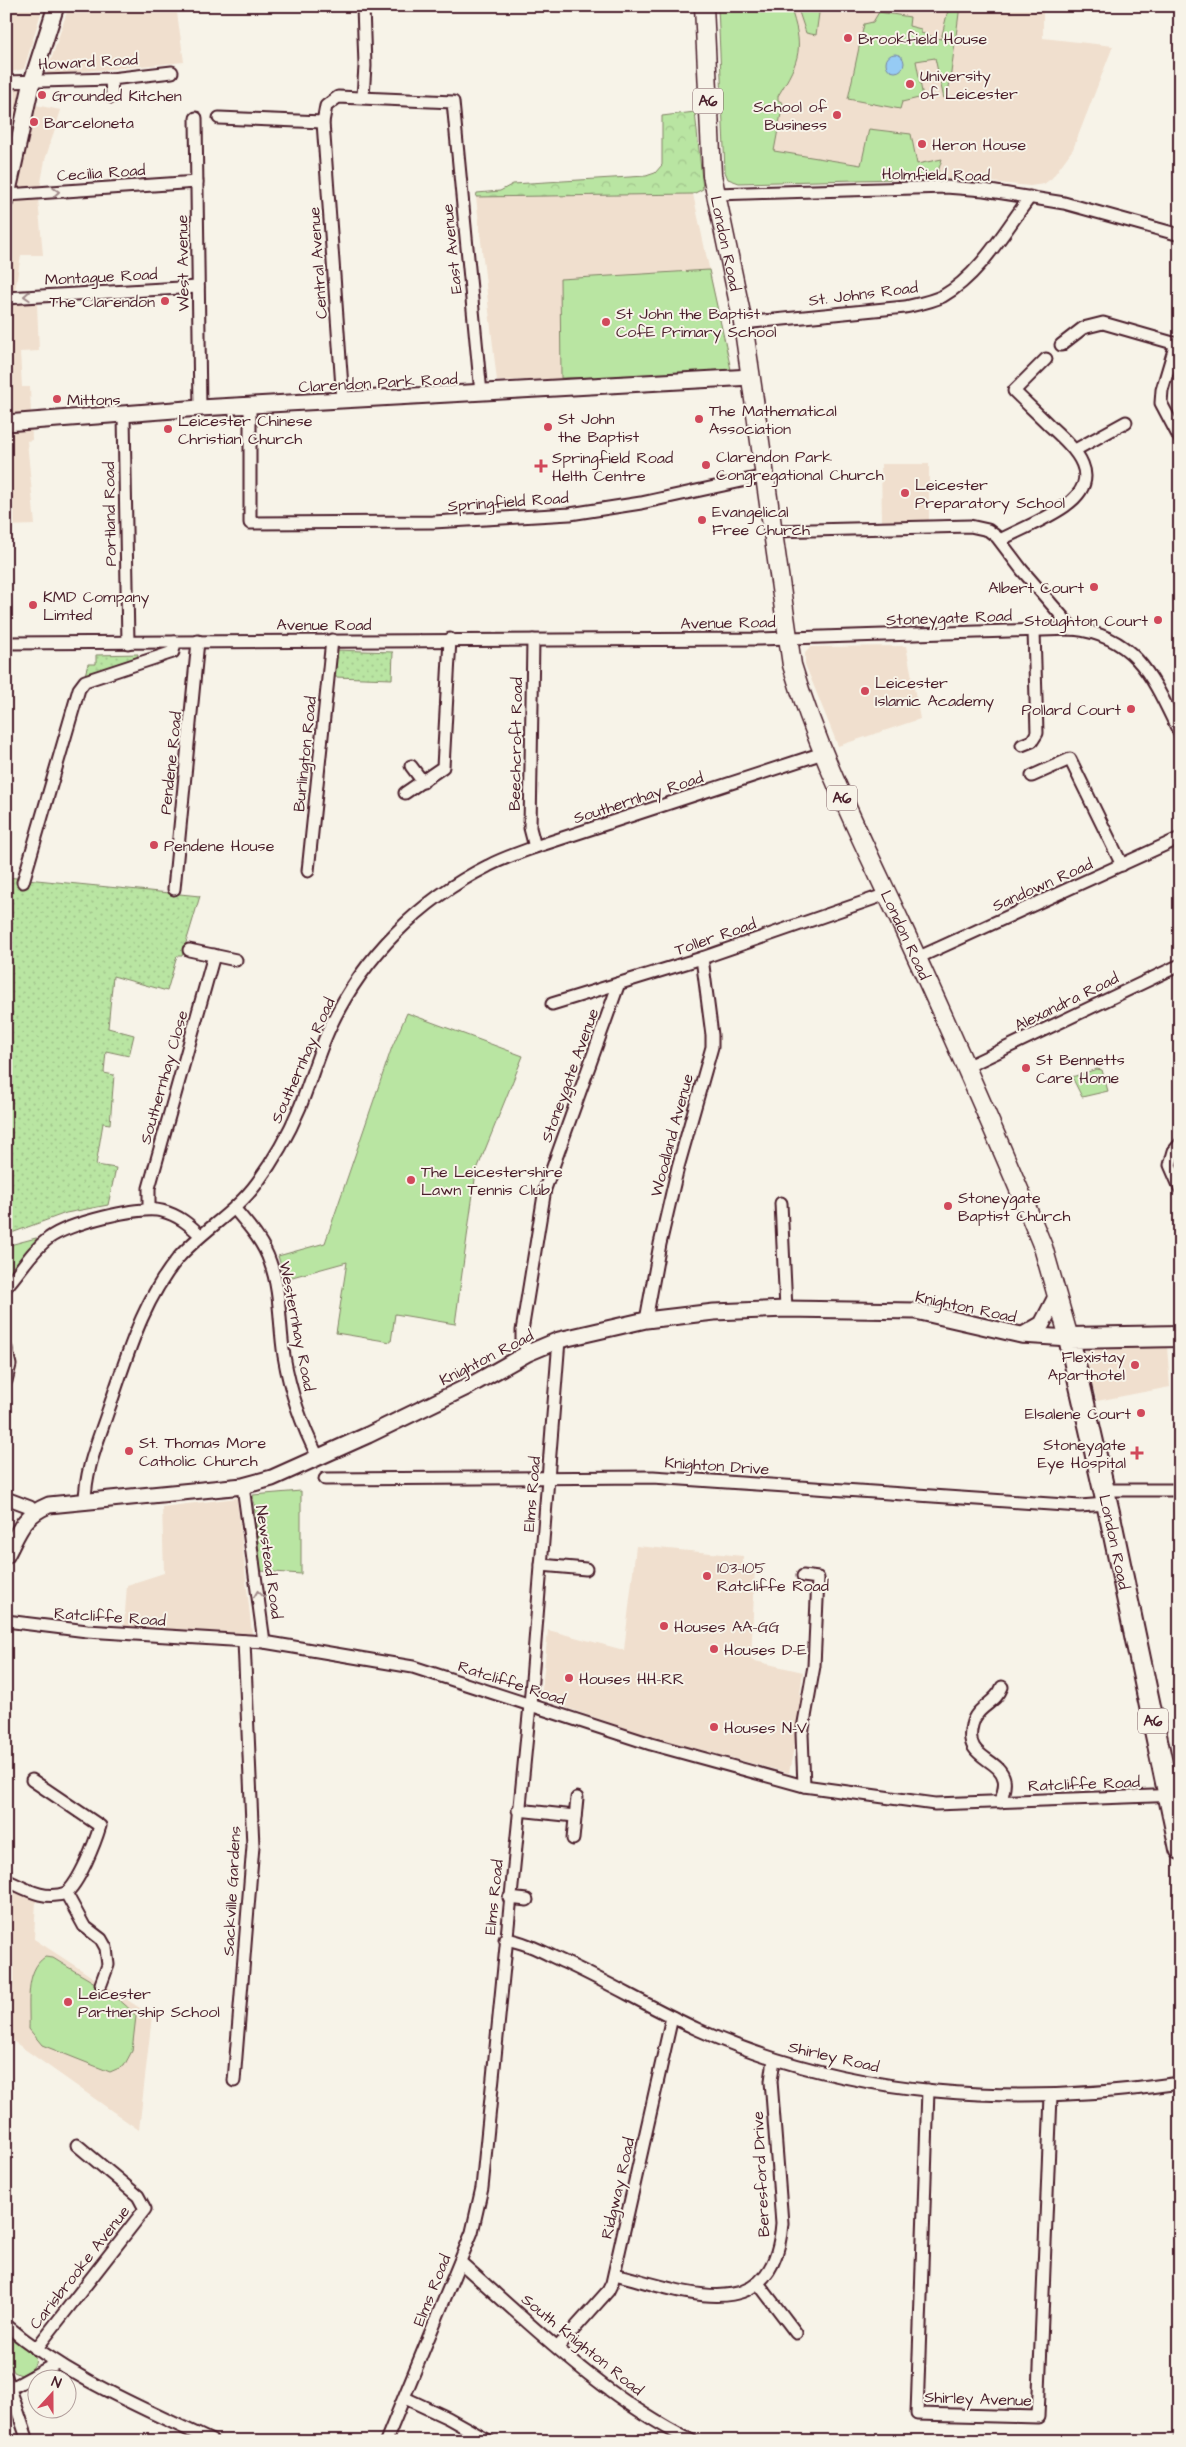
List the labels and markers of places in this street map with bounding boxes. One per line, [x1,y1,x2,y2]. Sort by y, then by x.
place label: Brookfield House [858,28,988,50]
marker: Brookfield House [842,32,854,44]
place label: University of Leicester [920,65,1018,105]
marker: University of Leicester [904,78,916,90]
place label: Grounded Kitchen [52,85,182,107]
marker: Grounded Kitchen [36,89,48,101]
place label: School of Business [753,96,828,136]
marker: School of Business [831,109,843,121]
place label: Barceloneta [44,112,134,134]
marker: Barceloneta [28,116,40,128]
place label: Heron House [932,134,1026,156]
marker: Heron House [916,138,928,150]
place label: The Clarendon [49,291,155,313]
marker: The Clarendon [159,295,171,307]
place label: St John the Baptist CofE Primary School [616,303,777,344]
marker: St John the Baptist CofE Primary School [600,316,612,328]
place label: Mittons [67,389,121,411]
marker: Mittons [51,393,63,405]
place label: The Mathematical Association [709,400,837,440]
place label: St John the Baptist [558,408,640,448]
place label: Leicester Chinese Christian Church [178,410,313,450]
marker: The Mathematical Association [693,413,705,425]
marker: St John the Baptist [542,421,554,433]
marker: Leicester Chinese Christian Church [162,423,174,435]
place label: Clarendon Park Congregational Church [716,446,884,487]
place label: Springfield Road Helth Centre [552,447,673,487]
marker: Springfield Road Helth Centre [534,459,548,473]
marker: Clarendon Park Congregational Church [700,459,712,471]
place label: Leicester Preparatory School [915,474,1065,515]
marker: Leicester Preparatory School [899,487,911,499]
place label: Evangelical Free Church [712,501,810,541]
marker: Evangelical Free Church [696,514,708,526]
place label: Albert Court [988,577,1085,599]
marker: Albert Court [1088,581,1100,593]
place label: KMD Company Limted [43,586,150,626]
marker: KMD Company Limted [27,599,39,611]
place label: Stoughton Court [1024,610,1149,633]
marker: Stoughton Court [1152,614,1164,626]
place label: Leicester Islamic Academy [875,672,994,713]
marker: Leicester Islamic Academy [859,685,871,697]
place label: Pollard Court [1021,699,1122,721]
marker: Pollard Court [1125,703,1137,715]
place label: Pendene House [164,835,275,857]
marker: Pendene House [148,839,160,851]
place label: St Bennetts Care Home [1036,1049,1125,1089]
marker: St Bennetts Care Home [1020,1062,1032,1074]
place label: The Leicestershire Lawn Tennis Club [421,1161,563,1201]
marker: The Leicestershire Lawn Tennis Club [405,1174,417,1186]
place label: Stoneygate Baptist Church [958,1187,1071,1227]
marker: Stoneygate Baptist Church [942,1200,954,1212]
place label: Flexistay Aparthotel [1048,1346,1125,1386]
marker: Flexistay Aparthotel [1129,1359,1141,1371]
place label: Elsalene Court [1025,1403,1132,1425]
marker: Elsalene Court [1135,1407,1147,1419]
place label: St. Thomas More Catholic Church [139,1432,266,1472]
place label: Stoneygate Eye Hospital [1038,1434,1126,1475]
marker: St. Thomas More Catholic Church [123,1445,135,1457]
marker: Stoneygate Eye Hospital [1130,1446,1144,1460]
place label: 103-105 Ratcliffe Road [717,1557,829,1597]
marker: 103-105 Ratcliffe Road [701,1570,713,1582]
place label: Houses AA-GG [674,1616,780,1638]
marker: Houses AA-GG [658,1620,670,1632]
place label: Houses D-E [724,1639,807,1661]
marker: Houses D-E [708,1643,720,1655]
place label: Houses HH-RR [579,1668,684,1690]
marker: Houses HH-RR [563,1672,575,1684]
place label: Houses N-V [724,1717,807,1739]
marker: Houses N-V [708,1721,720,1733]
place label: Leicester Partnership School [78,1983,220,2023]
marker: Leicester Partnership School [62,1996,74,2008]

